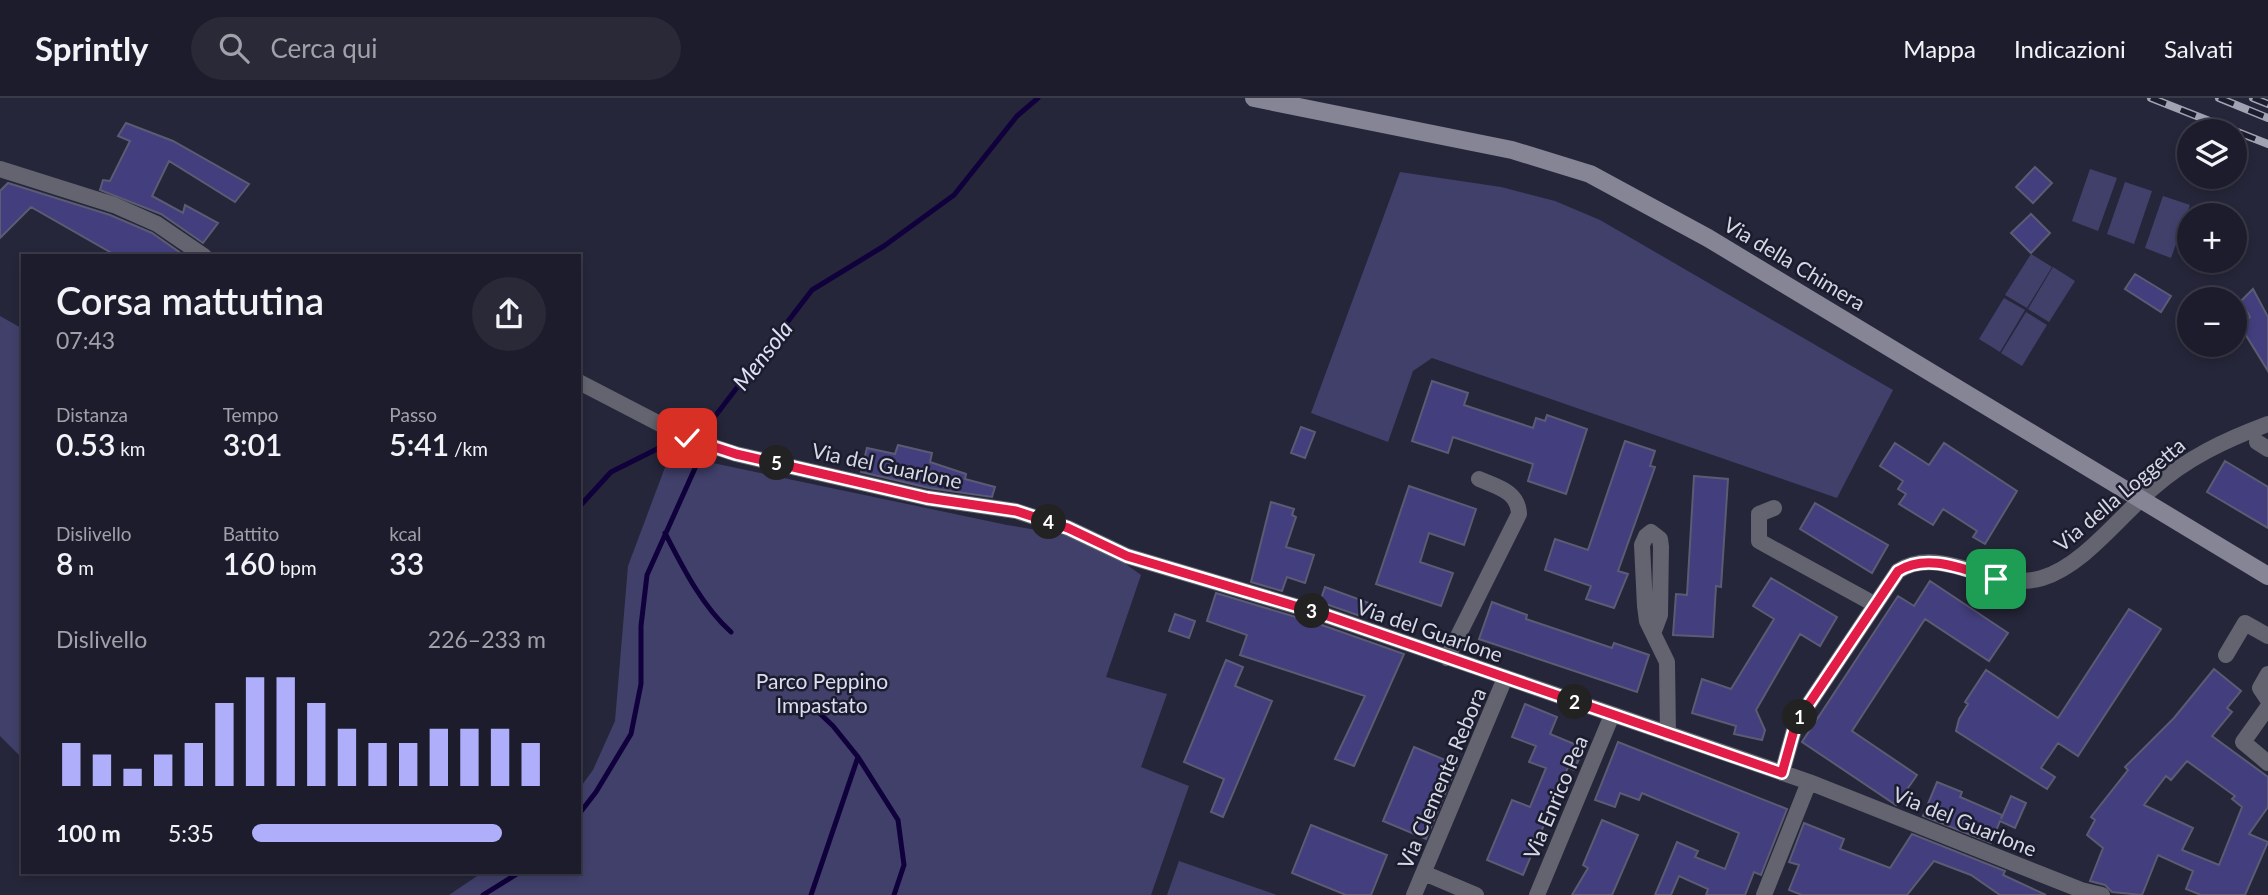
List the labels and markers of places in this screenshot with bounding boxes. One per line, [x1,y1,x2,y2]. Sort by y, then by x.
pin [657,408,717,468]
pin: 5 [760,446,794,480]
pin: 4 [1032,504,1066,540]
pin [1966,549,2026,609]
pin: 3 [1294,594,1330,628]
pin: 2 [1558,684,1592,720]
pin: 1 [1783,700,1818,734]

